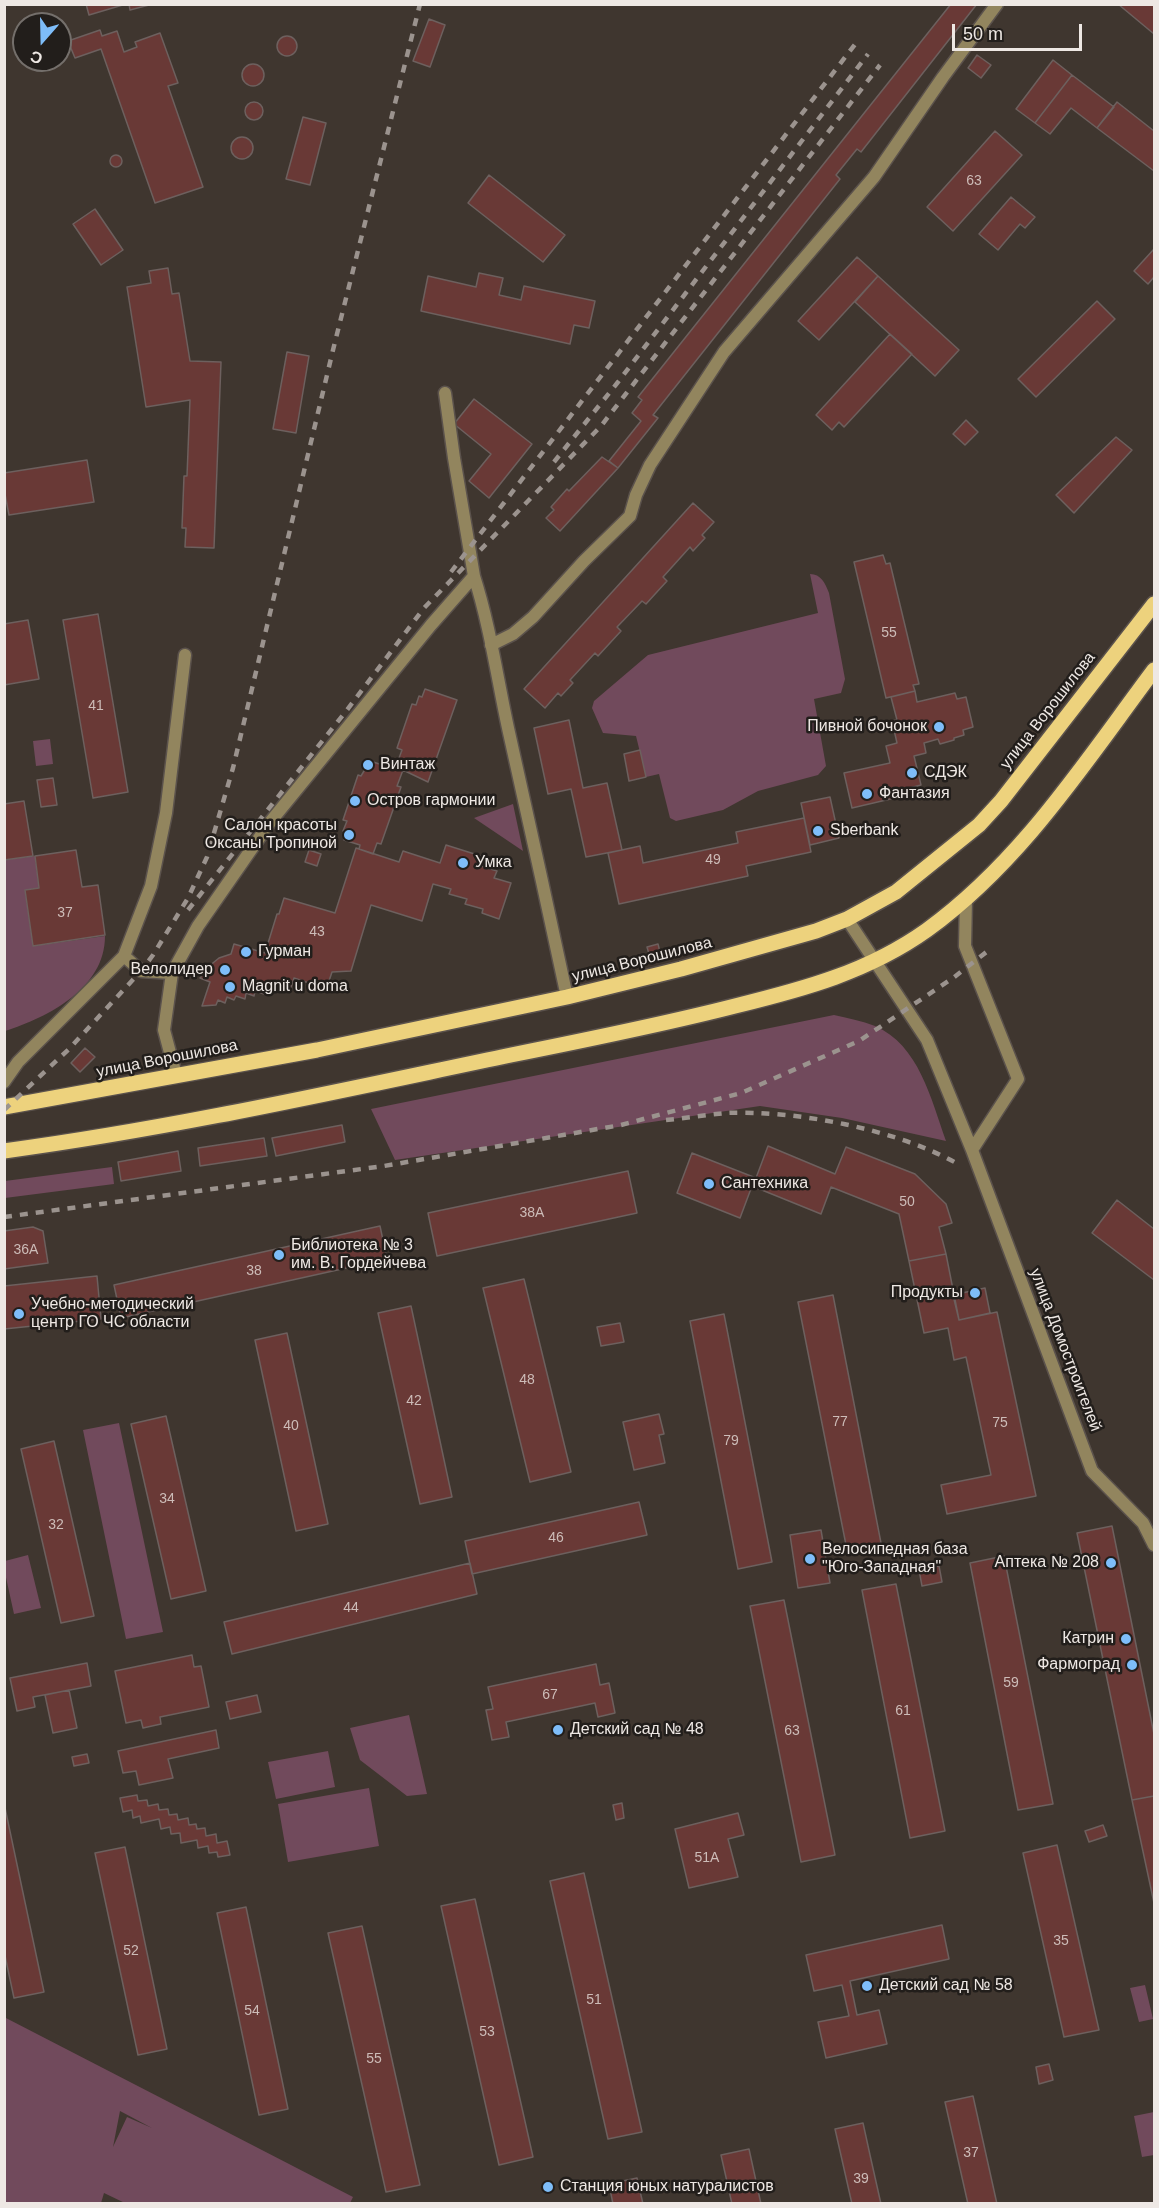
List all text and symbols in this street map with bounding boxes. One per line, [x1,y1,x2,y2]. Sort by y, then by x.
north arrow [12,12,72,72]
scale bar [955,12,1086,50]
text: 50 m [963,24,1003,44]
text: С [28,48,45,67]
house number: 63 [966,173,982,189]
house number: 55 [881,625,897,641]
street label: улица Ворошилова [996,649,1100,773]
house number: 41 [88,698,104,714]
place label: Пивной бочонок [807,717,927,737]
marker: Пивной бочонок [932,720,946,734]
place label: Винтаж [380,755,435,775]
marker: Винтаж [361,758,375,772]
place label: СДЭК [924,763,967,783]
marker: СДЭК [905,766,919,780]
place label: Фантазия [879,784,950,804]
marker: Фантазия [860,787,874,801]
place label: Остров гармонии [367,791,495,811]
marker: Остров гармонии [348,794,362,808]
place label: Салон красоты Оксаны Тропиной [205,816,337,854]
place label: Sberbank [830,821,898,841]
marker: Sberbank [811,824,825,838]
marker: Салон красоты Оксаны Тропиной [342,828,356,842]
house number: 49 [705,852,721,868]
place label: Умка [475,853,512,873]
marker: Умка [456,856,470,870]
house number: 37 [57,905,73,921]
house number: 43 [309,924,325,940]
street label: улица Ворошилова [570,933,714,987]
place label: Гурман [258,942,311,962]
marker: Гурман [239,945,253,959]
place label: Велолидер [130,960,213,980]
marker: Велолидер [218,963,232,977]
place label: Magnit u doma [242,977,348,997]
marker: Magnit u doma [223,980,237,994]
street label: улица Ворошилова [95,1036,239,1082]
place label: Сантехника [721,1174,808,1194]
marker: Сантехника [702,1177,716,1191]
house number: 50 [899,1194,915,1210]
house number: 38А [520,1205,544,1221]
place label: Библиотека № 3 им. В. Гордейчева [291,1236,426,1274]
house number: 36А [14,1242,38,1258]
marker: Библиотека № 3 им. В. Гордейчева [272,1248,286,1262]
house number: 38 [246,1263,262,1279]
street label: улица Домостроителей [1025,1266,1105,1434]
place label: Продукты [891,1283,963,1303]
marker: Продукты [968,1286,982,1300]
place label: Учебно-методический центр ГО ЧС области [31,1295,194,1333]
marker: Учебно-методический центр ГО ЧС области [12,1307,26,1321]
house number: 48 [519,1372,535,1388]
house number: 42 [406,1393,422,1409]
house number: 77 [832,1414,848,1430]
house number: 75 [992,1415,1008,1431]
house number: 40 [283,1418,299,1434]
house number: 79 [723,1433,739,1449]
house number: 34 [159,1491,175,1507]
house number: 32 [48,1517,64,1533]
house number: 46 [548,1530,564,1546]
place label: Велосипедная база "Юго-Западная" [822,1540,968,1578]
marker: Велосипедная база "Юго-Западная" [803,1552,817,1566]
place label: Аптека № 208 [995,1553,1099,1573]
marker: Аптека № 208 [1104,1556,1118,1570]
house number: 44 [343,1600,359,1616]
place label: Катрин [1062,1629,1114,1649]
marker: Катрин [1119,1632,1133,1646]
place label: Фармоград [1037,1655,1120,1675]
marker: Фармоград [1125,1658,1139,1672]
house number: 59 [1003,1675,1019,1691]
house number: 67 [542,1687,558,1703]
house number: 61 [895,1703,911,1719]
place label: Детский сад № 48 [570,1720,704,1740]
marker: Детский сад № 48 [551,1723,565,1737]
house number: 63 [784,1723,800,1739]
house number: 51А [695,1850,719,1866]
house number: 35 [1053,1933,1069,1949]
house number: 52 [123,1943,139,1959]
place label: Детский сад № 58 [879,1976,1013,1996]
marker: Детский сад № 58 [860,1979,874,1993]
house number: 51 [586,1992,602,2008]
house number: 54 [244,2003,260,2019]
house number: 53 [479,2024,495,2040]
house number: 55 [366,2051,382,2067]
house number: 37 [963,2145,979,2161]
house number: 39 [853,2171,869,2187]
place label: Станция юных натуралистов [560,2177,774,2197]
marker: Станция юных натуралистов [541,2180,555,2194]

